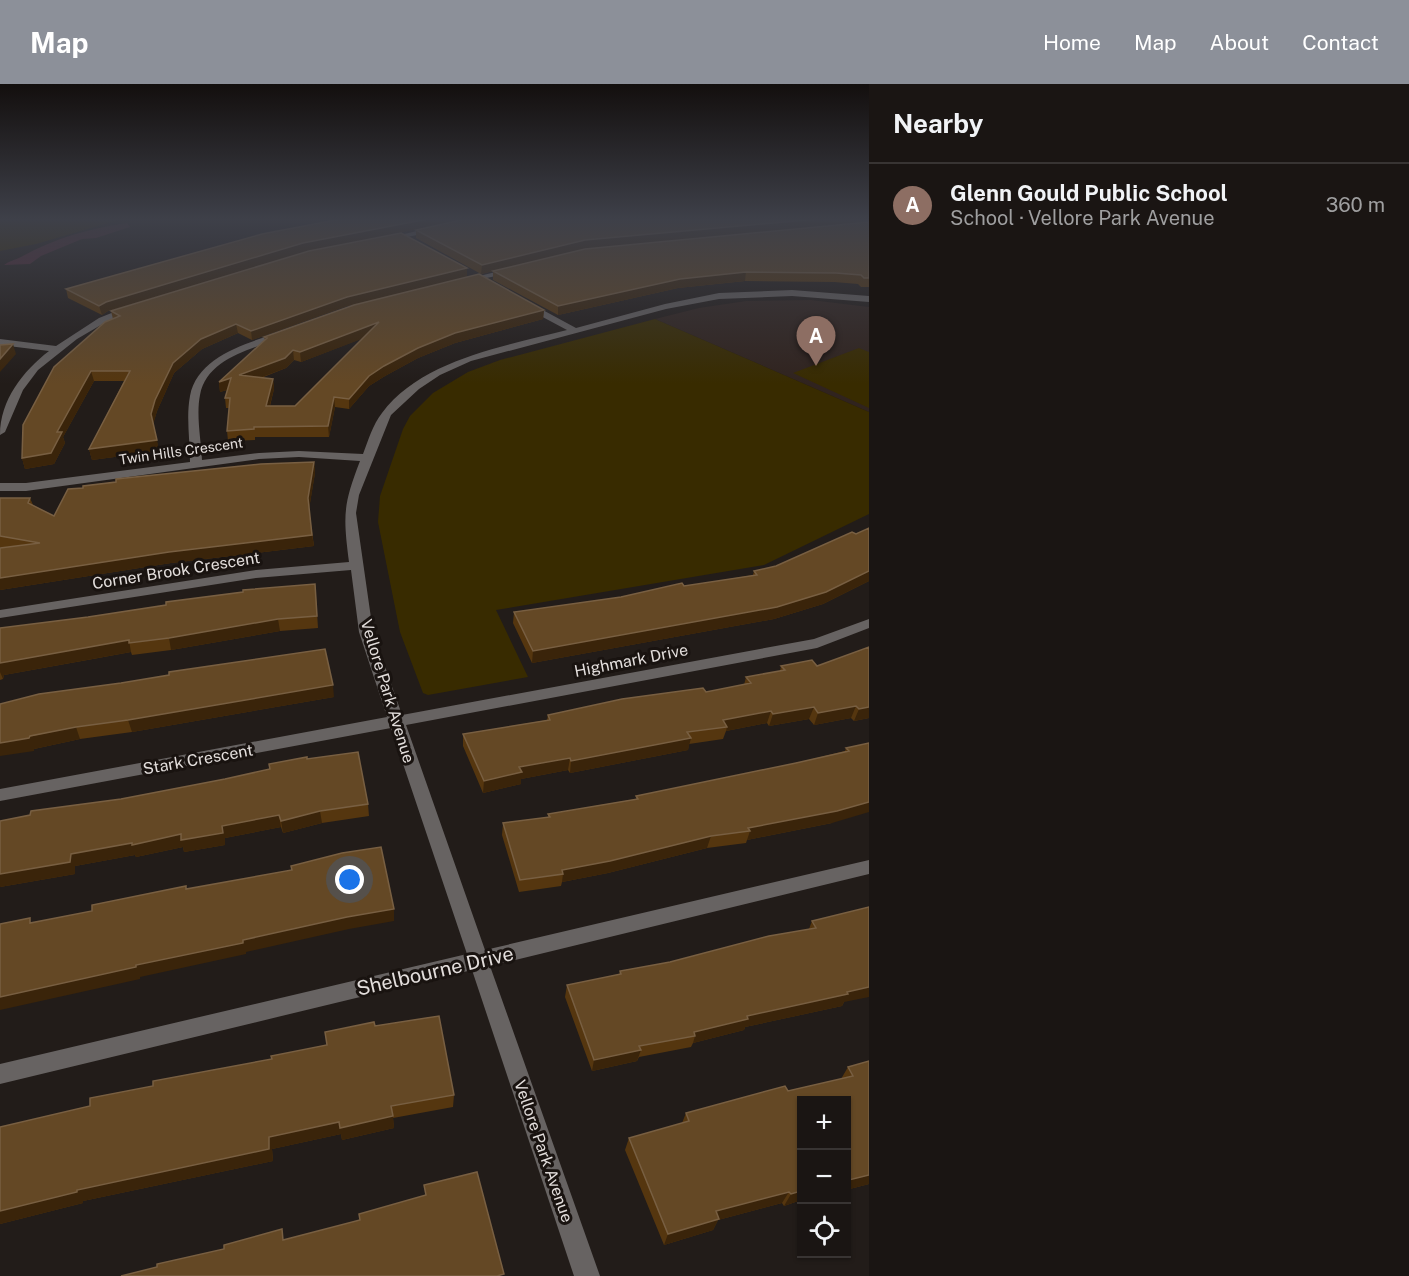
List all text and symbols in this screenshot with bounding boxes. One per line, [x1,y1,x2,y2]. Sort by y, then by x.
text: Map [30,26,89,59]
text: Home [1043,30,1101,55]
text: Map [1134,30,1177,55]
text: About [1210,30,1269,55]
text: Contact [1302,30,1379,55]
text: Nearby [893,108,983,139]
text: Glenn Gould Public School [950,180,1228,206]
text: A [905,193,920,217]
text: 360 m [1326,193,1385,217]
text: School · Vellore Park Avenue [950,206,1214,230]
pin: A [796,316,836,366]
street label: Twin Hills Crescent [118,434,244,468]
street label: Corner Brook Crescent [91,548,261,593]
street label: Vellore Park Avenue [357,617,418,765]
street label: Highmark Drive [573,640,690,681]
street label: Stark Crescent [141,740,255,779]
your location [335,865,364,894]
street label: Shelbourne Drive [354,941,516,1001]
street label: Vellore Park Avenue [510,1078,577,1225]
map controls [797,1096,851,1258]
button: + [797,1096,851,1150]
button: − [797,1150,851,1204]
button: locate [797,1204,851,1258]

